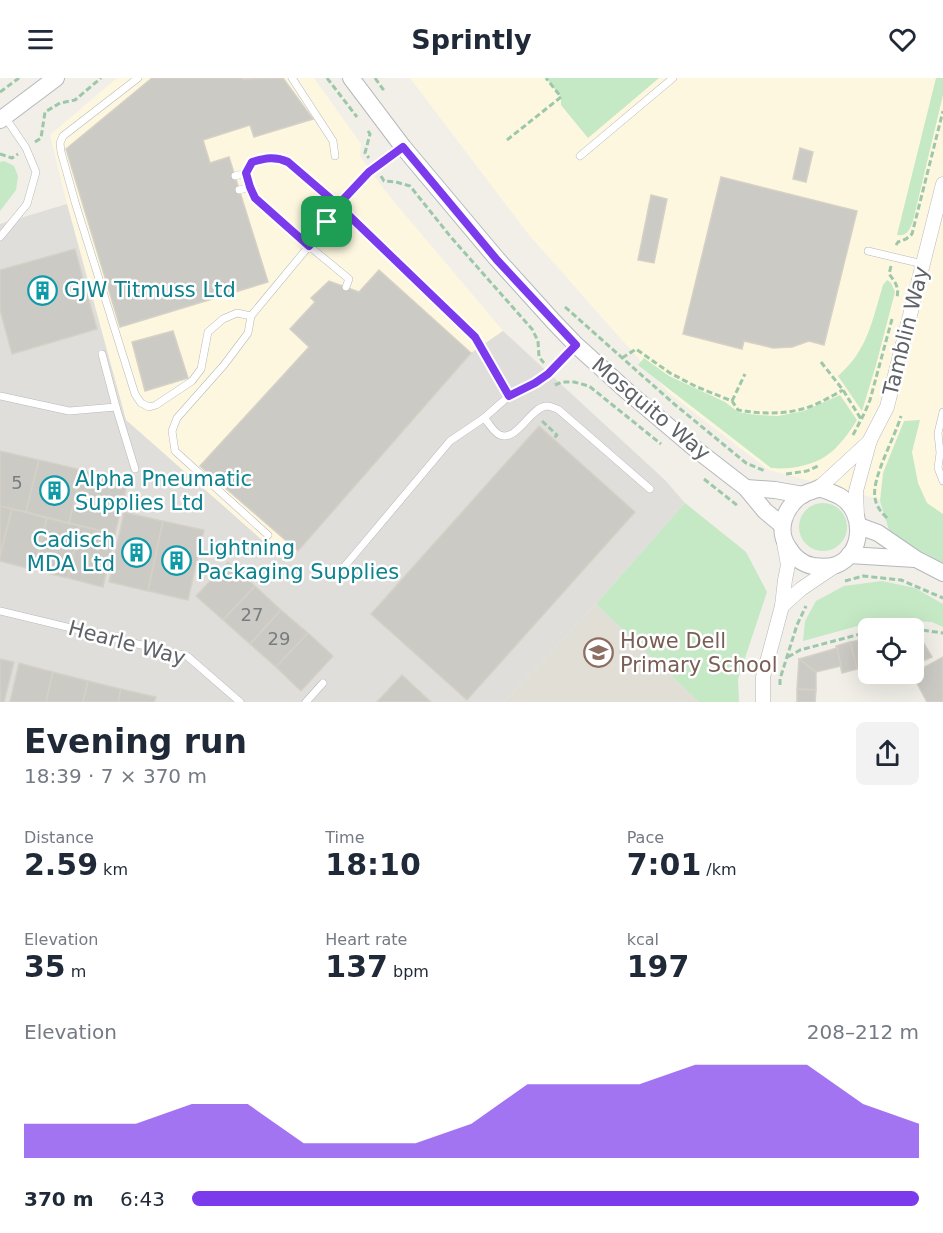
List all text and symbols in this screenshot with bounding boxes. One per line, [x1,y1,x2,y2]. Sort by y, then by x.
icon: menu [24,23,57,56]
icon: heart [886,23,919,56]
text: Sprintly [411,24,532,55]
pin [301,196,352,247]
icon: arrive [310,205,343,238]
street label: Tamblin Way [878,264,934,399]
building icon: GJW Titmuss Ltd [27,274,59,306]
place label: GJW Titmuss Ltd [64,278,236,302]
street label: Mosquito Way [587,353,715,465]
place label: Alpha Pneumatic Supplies Ltd [75,467,252,515]
house number: 5 [11,472,23,493]
building icon: Alpha Pneumatic Supplies Ltd [38,475,70,507]
place label: Cadisch MDA Ltd [27,528,115,576]
building icon: Cadisch MDA Ltd [120,536,152,568]
place label: Lightning Packaging Supplies [197,536,399,584]
building icon: Lightning Packaging Supplies [160,544,192,576]
house number: 27 [241,604,263,625]
street label: Hearle Way [66,616,188,670]
map controls [858,618,924,684]
button: locate [858,618,924,684]
house number: 29 [268,628,290,649]
place label: Howe Dell Primary School [620,629,778,677]
school or university icon: Howe Dell Primary School [583,637,615,669]
text: Evening run [24,722,247,761]
button: share [856,722,919,785]
text: 18:39 · 7 × 370 m [24,764,207,788]
text: Distance [24,828,94,847]
text: Time [325,828,364,847]
text: Pace [627,828,664,847]
text: 2.59 [24,847,98,882]
text: 18:10 [325,847,421,882]
text: 7:01 [627,847,701,882]
text: km [98,860,128,879]
text: /km [701,860,737,879]
text: Elevation [24,930,98,949]
text: Heart rate [325,930,407,949]
text: kcal [627,930,659,949]
text: 35 [24,949,66,984]
text: 137 [325,949,388,984]
text: 197 [627,949,689,984]
text: m [66,962,86,981]
text: bpm [388,962,429,981]
text: Elevation [24,1020,117,1044]
text: 208–212 m [807,1020,919,1044]
text: 370 m [24,1187,94,1211]
text: 6:43 [120,1187,165,1211]

